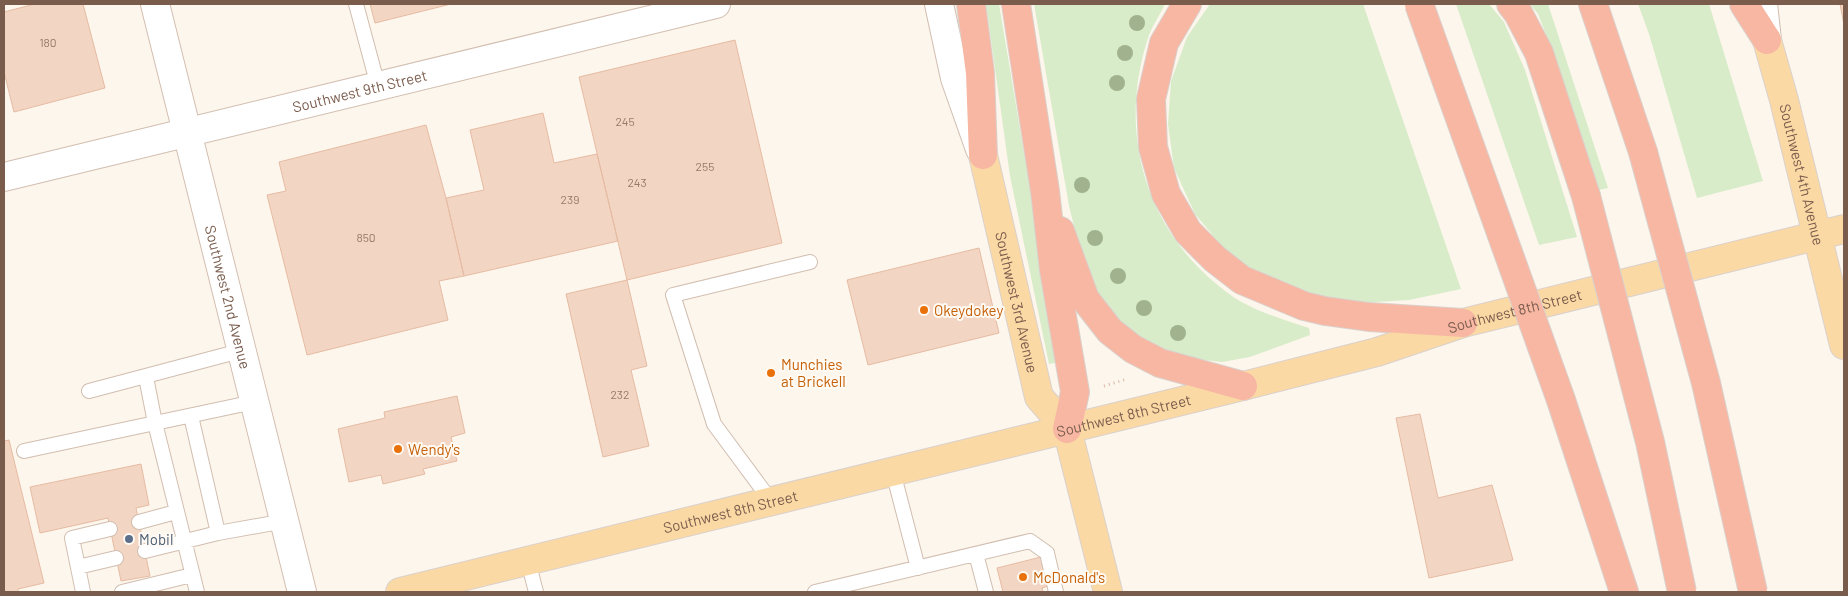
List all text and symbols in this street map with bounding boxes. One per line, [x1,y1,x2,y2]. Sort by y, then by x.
house number: 180 [39,35,57,49]
street label: Southwest 9th Street [291,66,429,116]
street label: Southwest 4th Avenue [1776,102,1828,247]
house number: 245 [615,114,635,128]
house number: 255 [696,159,714,173]
house number: 243 [627,175,647,189]
house number: 239 [561,192,579,206]
street label: Southwest 2nd Avenue [202,223,255,371]
house number: 850 [356,230,376,244]
street label: Southwest 3rd Avenue [992,230,1042,375]
street label: Southwest 8th Street [1445,285,1584,337]
place label: Okeydokey [934,301,1003,319]
marker: Okeydokey [918,304,930,316]
place label: Munchies at Brickell [781,355,846,390]
marker: Munchies at Brickell [765,367,777,379]
house number: 232 [611,387,629,401]
street label: Southwest 8th Street [1055,390,1193,440]
place label: Wendy's [408,440,460,458]
marker: Wendy's [392,443,404,455]
street label: Southwest 8th Street [661,486,799,536]
place label: Mobil [139,530,173,548]
marker: Mobil [123,533,135,545]
place label: McDonald's [1033,568,1105,586]
marker: McDonald's [1017,571,1029,583]

